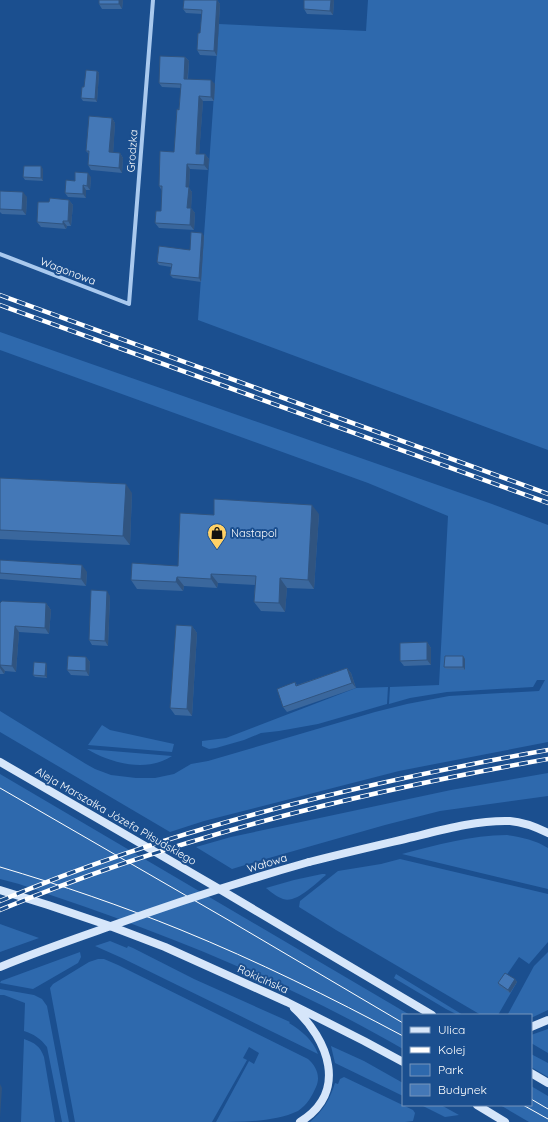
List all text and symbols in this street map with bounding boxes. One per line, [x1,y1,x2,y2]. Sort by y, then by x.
street label: Grodzka [124,129,140,173]
street label: Wagonowa [38,254,98,288]
shop icon: Nastapol [206,522,228,550]
place label: Nastapol [231,526,277,540]
street label: Aleja Marszałka Józefa Piłsudskiego [33,764,199,868]
street label: Wałowa [245,850,289,876]
street label: Rokicińska [235,962,291,996]
legend [402,1014,532,1106]
text: Ulica [438,1022,465,1037]
text: Kolej [438,1042,466,1057]
text: Park [438,1062,463,1077]
text: Budynek [438,1082,487,1097]

